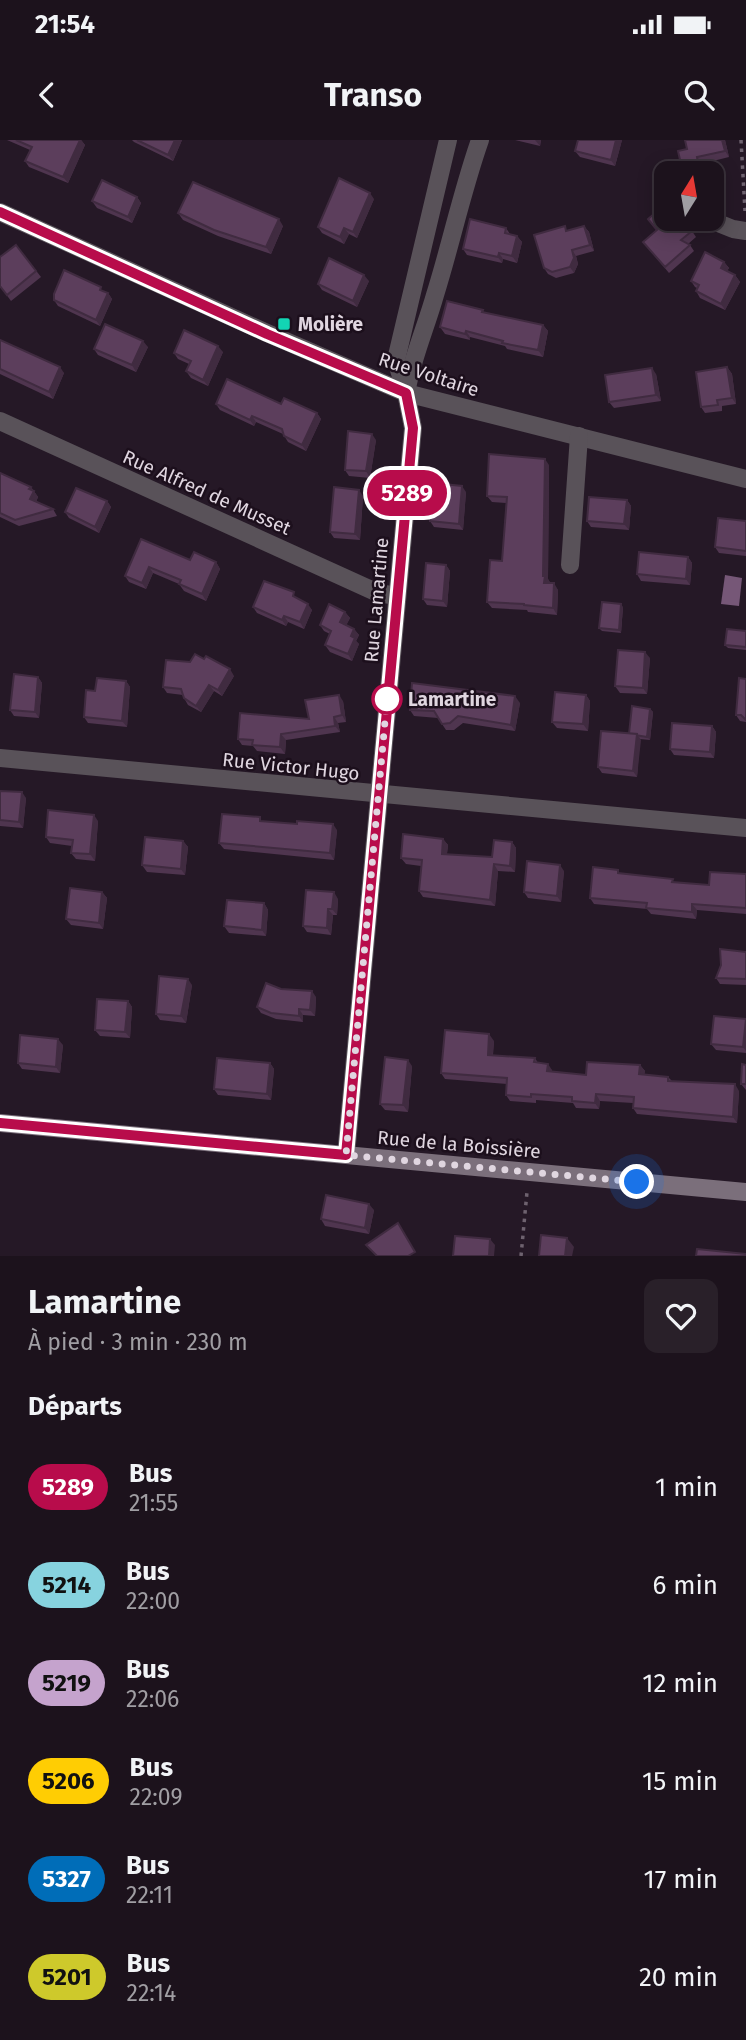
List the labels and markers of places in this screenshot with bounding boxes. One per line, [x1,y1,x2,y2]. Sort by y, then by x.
place label: Molière [298,313,363,336]
marker: Molière [276,316,292,332]
marker: Lamartine [372,684,402,714]
place label: Lamartine [408,688,496,711]

